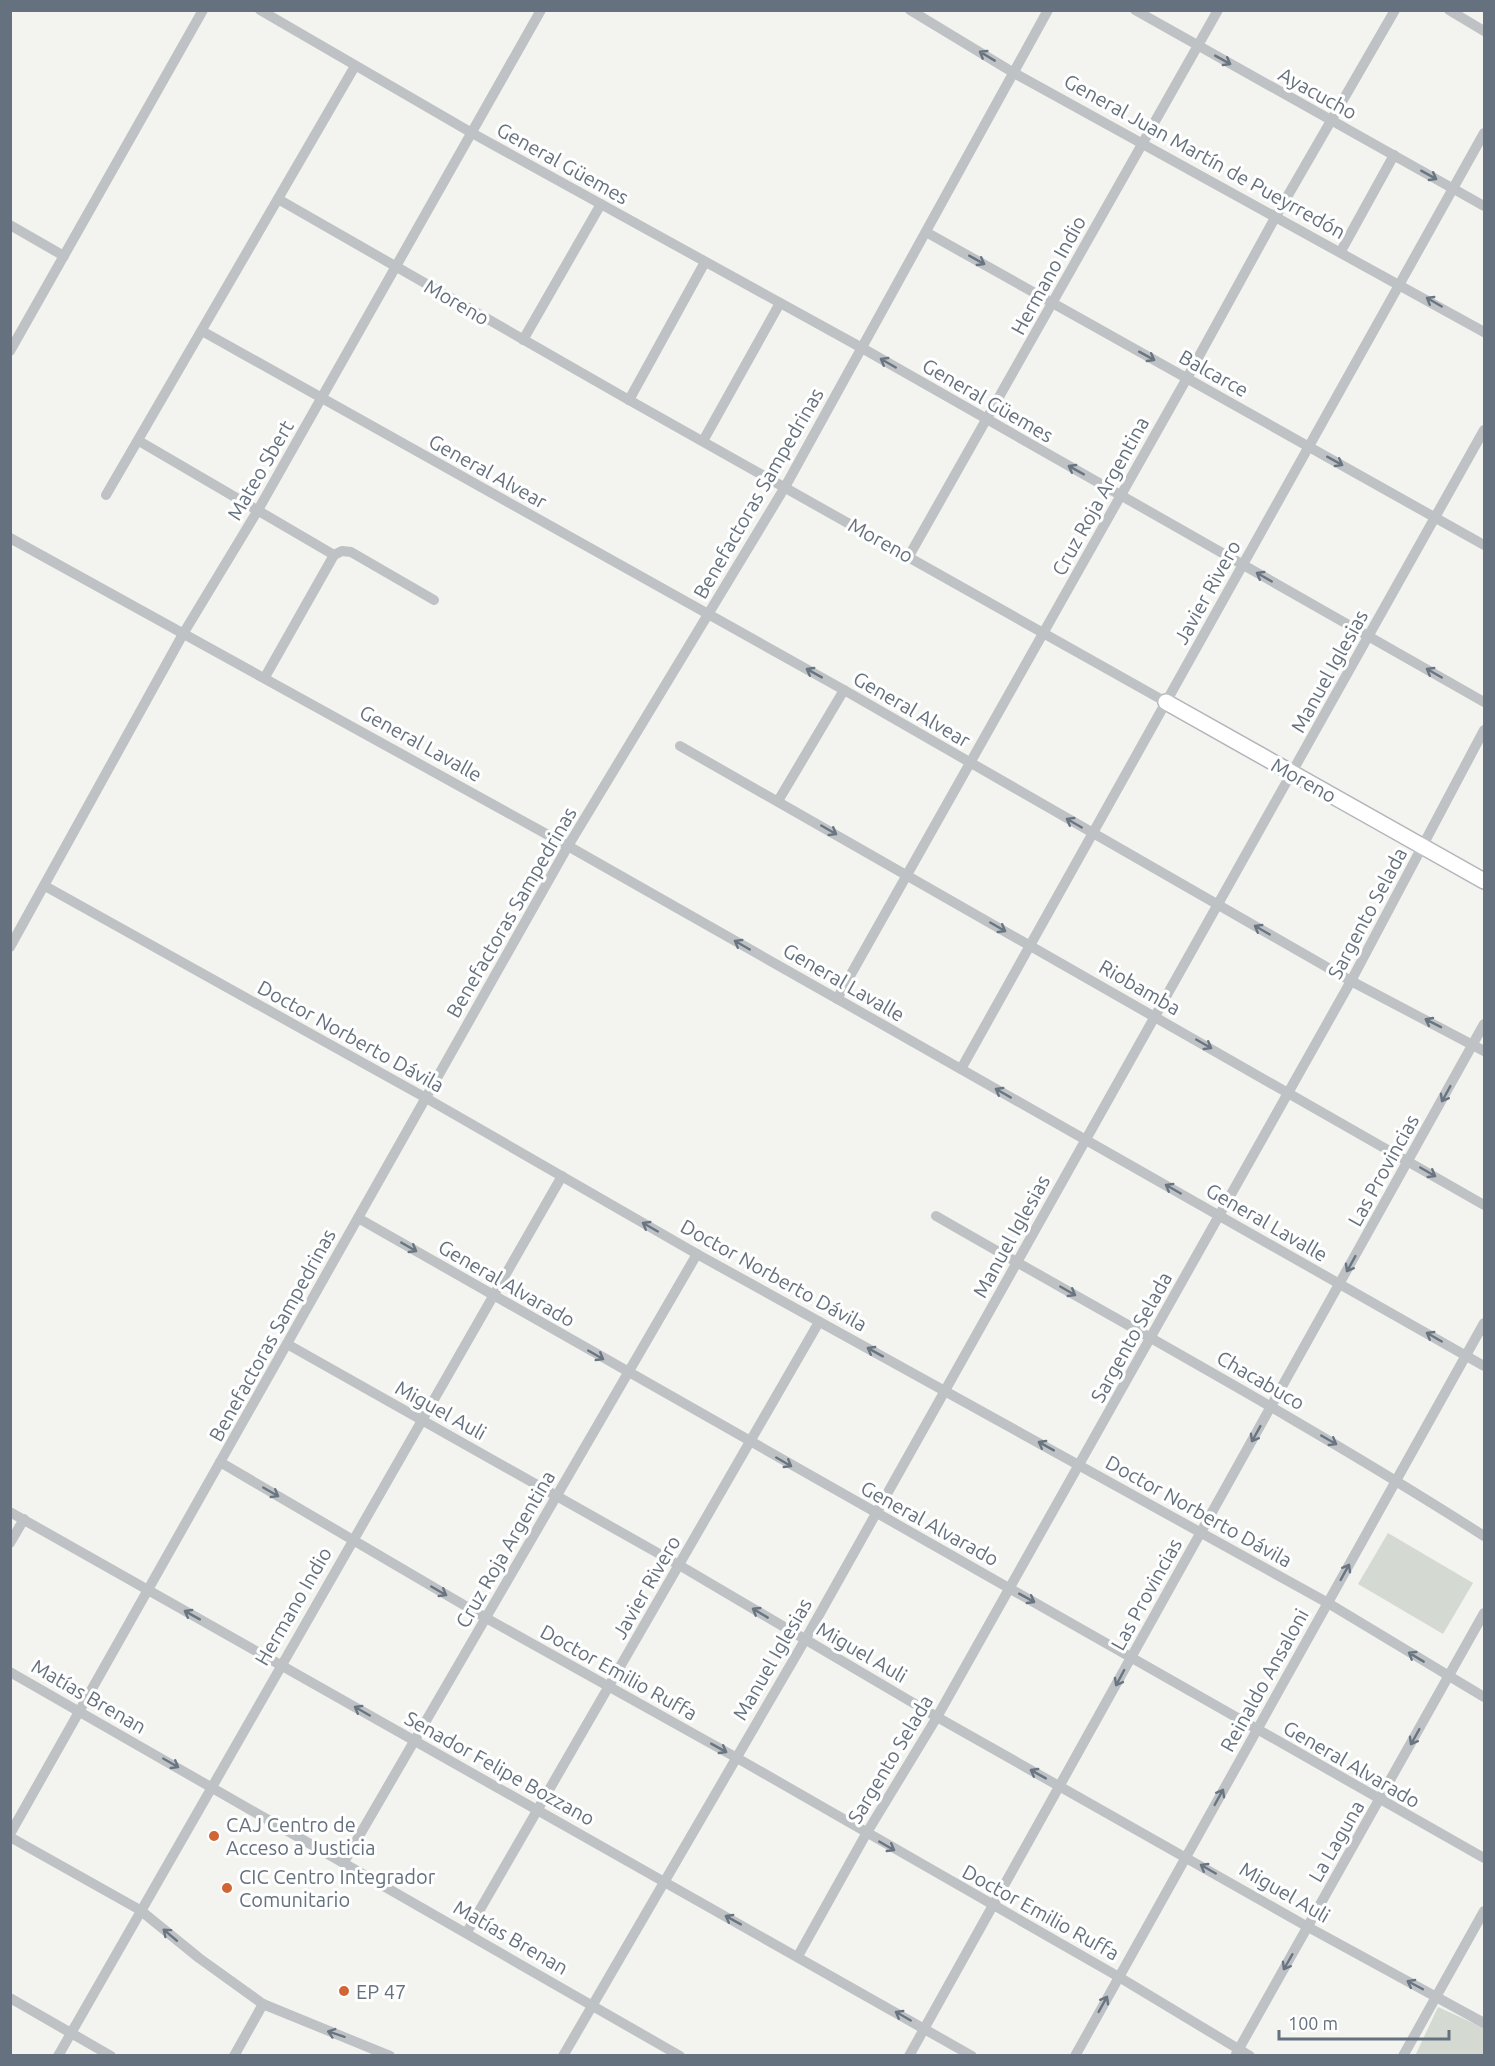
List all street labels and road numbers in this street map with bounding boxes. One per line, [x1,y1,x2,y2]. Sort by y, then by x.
street label: Ayacucho [1275,62,1361,124]
street label: General Juan Martín de Pueyrredón [1060,69,1350,243]
street label: General Güemes [493,117,633,209]
street label: Hermano Indio [1006,211,1090,339]
street label: Moreno [421,274,493,330]
street label: Balcarce [1175,345,1253,401]
street label: General Güemes [919,353,1057,447]
street label: Benefactoras Sampedrinas [688,384,828,602]
street label: Cruz Roja Argentina [1047,413,1153,579]
street label: Mateo Sbert [222,416,298,524]
street label: General Alvear [425,429,551,513]
street label: Moreno [844,513,918,567]
street label: Javier Rivero [1169,536,1245,648]
street label: Manuel Iglesias [1286,606,1372,736]
street label: General Alvear [849,666,975,752]
street label: General Lavalle [356,700,486,786]
street label: Moreno [1267,753,1341,807]
street label: Benefactoras Sampedrinas [441,803,581,1021]
street label: Sargento Selada [1323,843,1411,983]
street label: General Lavalle [779,938,909,1026]
street label: Riobamba [1095,954,1185,1020]
street label: Doctor Norberto Dávila [254,975,448,1097]
street label: Las Provincias [1343,1110,1423,1230]
street label: Manuel Iglesias [968,1171,1054,1301]
street label: General Lavalle [1202,1178,1332,1266]
street label: Doctor Norberto Dávila [677,1214,871,1336]
street label: Benefactoras Sampedrinas [204,1225,340,1445]
street label: General Alvarado [435,1235,579,1331]
street label: Sargento Selada [1086,1268,1176,1406]
street label: Chacabuco [1213,1346,1309,1414]
street label: Miguel Auli [391,1376,491,1444]
street label: Doctor Norberto Dávila [1102,1450,1296,1572]
street label: Cruz Roja Argentina [451,1466,559,1632]
street label: General Alvarado [857,1476,1003,1570]
street label: Javier Rivero [607,1531,685,1643]
street label: Las Provincias [1106,1534,1186,1654]
street label: Hermano Indio [250,1543,336,1669]
street label: Manuel Iglesias [728,1594,816,1724]
street label: Reinaldo Ansaloni [1215,1605,1313,1755]
street label: Miguel Auli [813,1617,911,1687]
street label: Doctor Emilio Ruffa [536,1619,702,1725]
street label: Matías Brenan [28,1654,150,1738]
street label: Sargento Selada [843,1691,937,1827]
street label: Senador Felipe Bozzano [401,1706,599,1830]
street label: General Alvarado [1280,1716,1424,1812]
street label: La Laguna [1303,1796,1369,1886]
street label: Miguel Auli [1236,1857,1334,1927]
street label: Doctor Emilio Ruffa [958,1859,1124,1965]
street label: Matías Brenan [450,1895,572,1979]

